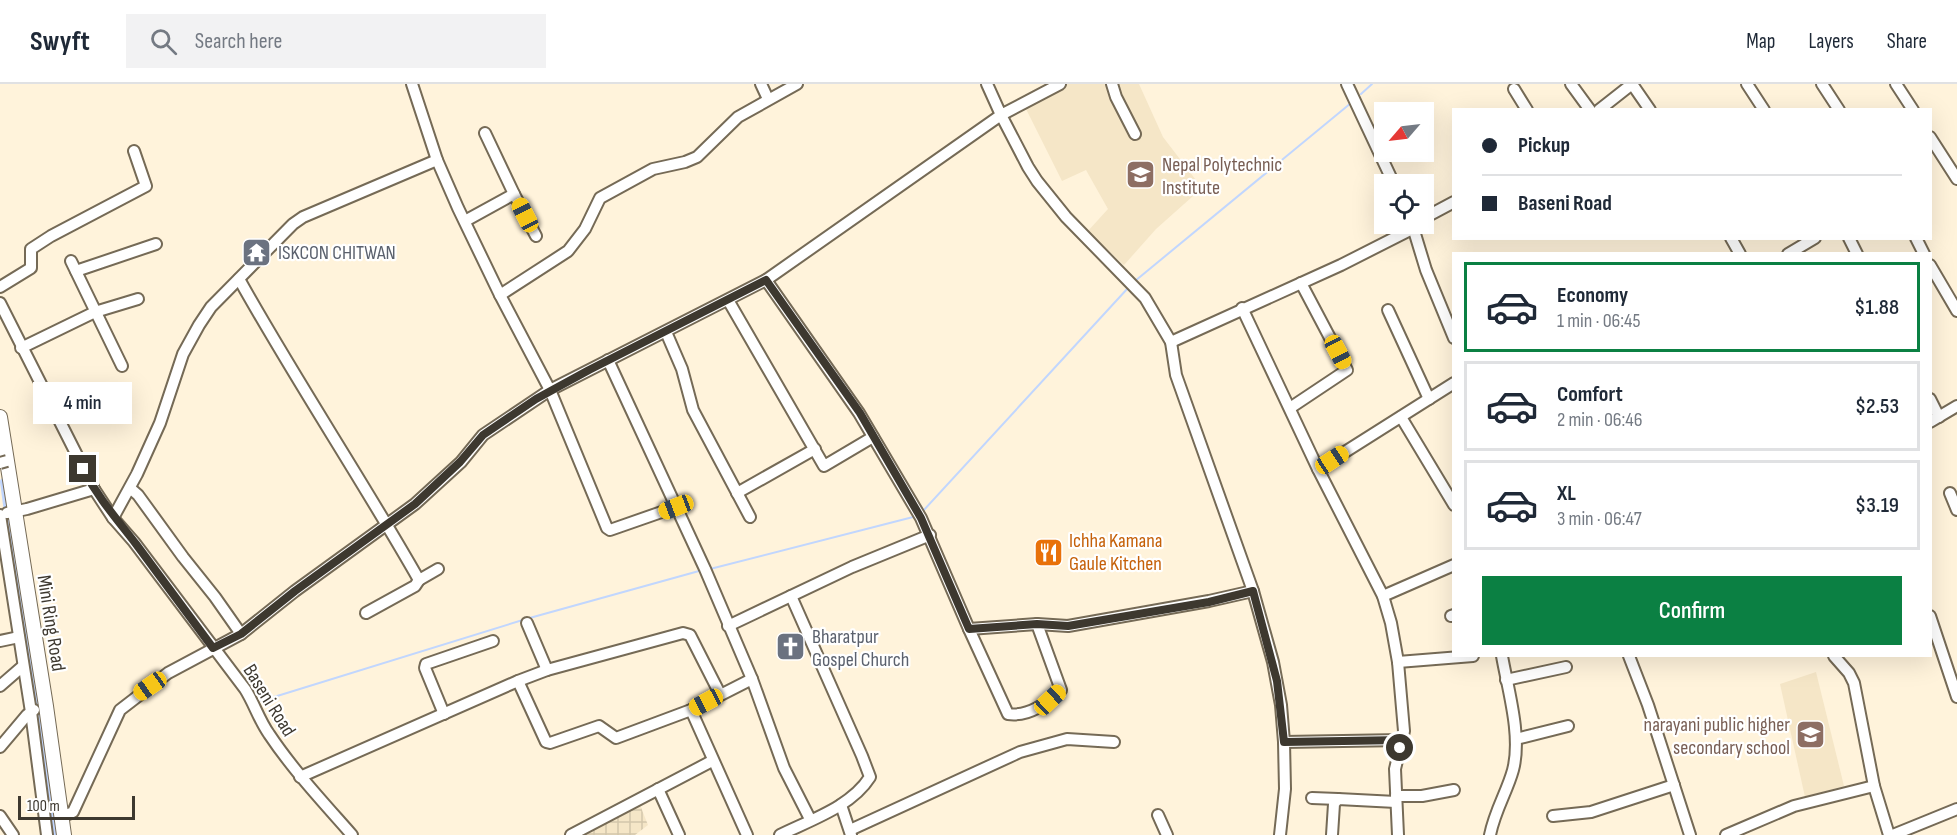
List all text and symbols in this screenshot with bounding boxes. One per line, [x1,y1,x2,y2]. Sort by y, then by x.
search box [126,14,546,68]
text: Swyft [30,25,90,58]
icon: search [147,25,180,58]
text: Search here [195,28,282,55]
text: Map [1746,29,1775,54]
text: Layers [1808,29,1854,54]
text: Share [1887,29,1927,54]
north arrow [1374,102,1434,162]
map controls [1374,102,1434,234]
text: Pickup [1518,132,1570,159]
place label: Nepal Polytechnic Institute [1162,153,1282,200]
school or university icon: Nepal Polytechnic Institute [1125,159,1157,191]
button: locate [1374,174,1434,234]
text: Baseni Road [1518,190,1612,217]
car [509,195,541,235]
temple icon: ISKCON CHITWAN [241,236,273,268]
place label: ISKCON CHITWAN [278,241,396,265]
icon: car [1485,280,1539,334]
text: Economy [1557,282,1628,309]
text: $1.88 [1854,294,1899,321]
text: 1 min · 06:45 [1557,309,1641,333]
car [1322,332,1354,372]
icon: car [1485,379,1539,433]
text: Comfort [1557,381,1623,408]
callout: 4 min [34,382,132,424]
text: 4 min [64,391,101,415]
text: $2.53 [1855,393,1899,420]
text: 2 min · 06:46 [1557,408,1642,432]
car [1312,443,1352,477]
route end [69,455,96,482]
icon: car [1485,478,1539,532]
text: XL [1557,480,1576,507]
car [656,492,696,522]
text: $3.19 [1855,492,1899,519]
text: 3 min · 06:47 [1557,507,1642,531]
place label: Ichha Kamana Gaule Kitchen [1069,529,1162,576]
restaurant icon: Ichha Kamana Gaule Kitchen [1032,536,1064,568]
street label: Mini Ring Road [32,573,70,673]
button: Confirm [1482,576,1902,645]
place label: Bharatpur Gospel Church [812,625,909,672]
church icon: Bharatpur Gospel Church [775,631,807,663]
street label: Baseni Road [238,660,301,741]
car [130,668,170,704]
car [1031,681,1069,719]
car [686,686,726,718]
place label: narayani public higher secondary school [1644,713,1790,760]
school or university icon: narayani public higher secondary school [1795,719,1827,751]
route start [1386,734,1413,761]
scale bar [18,793,135,820]
text: 100 m [27,797,60,816]

